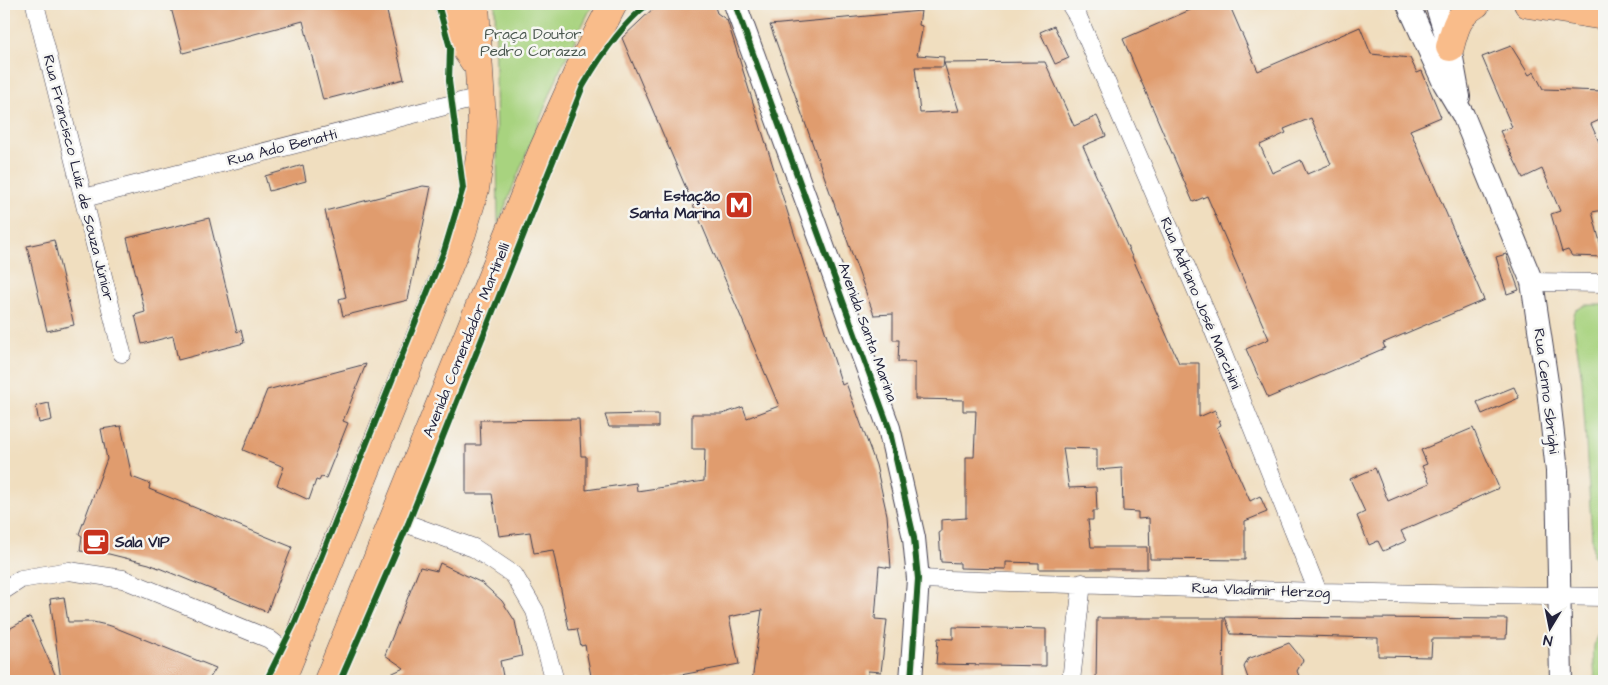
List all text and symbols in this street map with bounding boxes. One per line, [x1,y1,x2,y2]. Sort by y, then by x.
park label: Praça Doutor Pedro Corazza [480,24,586,62]
street label: Rua Francisco Luíz de Souza Júnior [38,53,119,304]
street label: Rua Ado Benatti [225,124,340,171]
place label: Estação Santa Marina [629,186,721,224]
metro station icon: Estação Santa Marina [724,190,754,220]
street label: Rua Adriano José Marchini [1155,214,1247,393]
street label: Avenida Comendador Martinelli [418,239,515,441]
street label: Avenida Santa Marina [833,260,903,405]
street label: Rua Cenno Sbrighi [1527,327,1565,456]
cafe icon: Sala VIP [81,527,111,557]
place label: Sala VIP [114,532,170,553]
street label: Rua Vladimir Herzog [1191,578,1331,604]
north arrow [1526,602,1576,652]
text: N [1542,629,1554,650]

